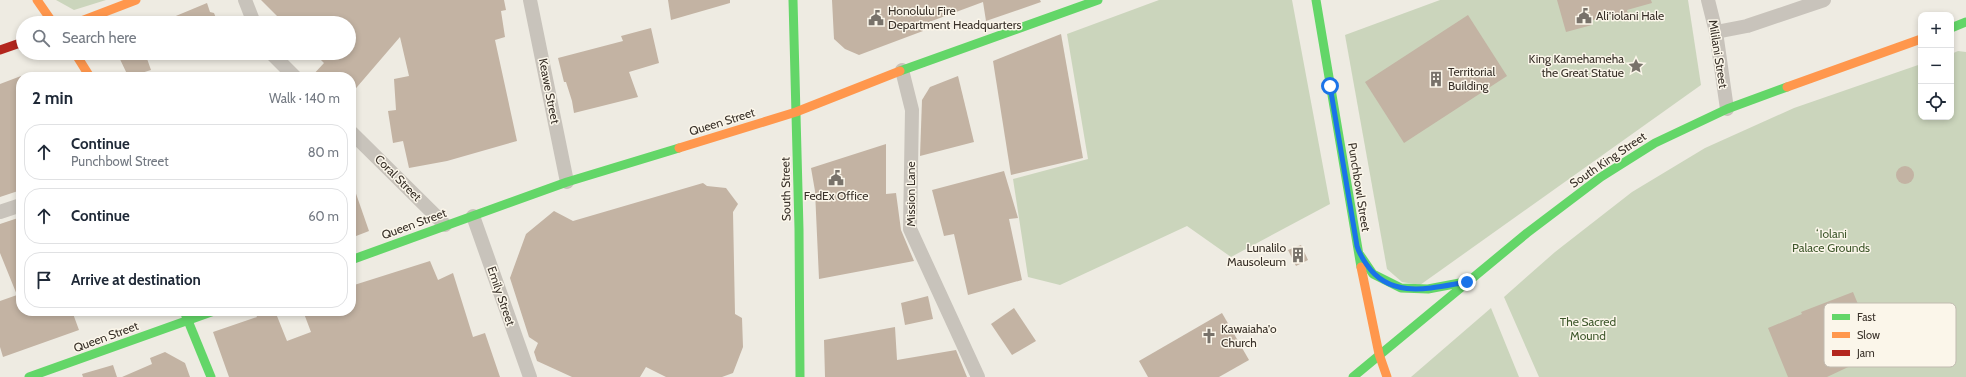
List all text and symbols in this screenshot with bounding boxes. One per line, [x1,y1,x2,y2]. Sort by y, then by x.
place label: Honolulu Fire Department Headquarters [888,3,1021,32]
public building icon: Ali'iolani Hale [1575,7,1593,25]
place label: Ali'iolani Hale [1596,8,1664,23]
public building icon: Honolulu Fire Department Headquarters [867,9,885,27]
map controls [1918,12,1954,120]
button: + [1918,12,1954,48]
search box [16,16,356,60]
street label: Mililani Street [1706,19,1731,89]
icon: search [30,27,52,49]
text: Search here [62,29,137,47]
button: − [1918,48,1954,84]
place label: King Kamehameha the Great Statue [1529,51,1624,80]
street label: Keawe Street [536,57,563,125]
place icon: King Kamehameha the Great Statue [1627,57,1645,75]
place label: Territorial Building [1448,64,1495,93]
building icon: Territorial Building [1427,70,1445,88]
route start [1321,77,1339,95]
button: locate [1918,84,1954,120]
text: 2 min [32,88,73,108]
text: Walk · 140 m [269,90,340,106]
street label: Queen Street [687,104,757,139]
street label: South King Street [1567,128,1649,191]
text: Continue [71,135,130,153]
icon: ahead [33,141,55,163]
street label: Punchbowl Street [1345,141,1374,233]
text: 80 m [308,144,339,160]
street label: Coral Street [372,151,425,204]
text: Punchbowl Street [71,153,169,169]
street label: South Street [777,157,794,221]
street label: Mission Lane [903,161,918,227]
public building icon: FedEx Office [827,169,845,187]
place label: FedEx Office [804,188,868,203]
icon: ahead [33,205,55,227]
street label: Queen Street [379,205,448,242]
text: Continue [71,207,130,225]
text: 60 m [308,208,339,224]
park label: ʻIolani Palace Grounds [1792,226,1870,255]
place label: Lunalilo Mausoleum [1227,240,1286,269]
building icon: Lunalilo Mausoleum [1289,246,1307,264]
street label: Emily Street [484,264,519,328]
icon: arrive [33,269,55,291]
text: Arrive at destination [71,271,201,289]
route end [1458,273,1476,291]
legend [1824,303,1956,367]
text: Fast [1857,310,1876,324]
park label: The Sacred Mound [1560,314,1616,343]
street label: Queen Street [71,318,140,355]
place label: Kawaiaha'o Church [1221,321,1277,350]
church icon: Kawaiaha'o Church [1200,327,1218,345]
text: Slow [1857,328,1880,342]
text: Jam [1856,346,1875,360]

